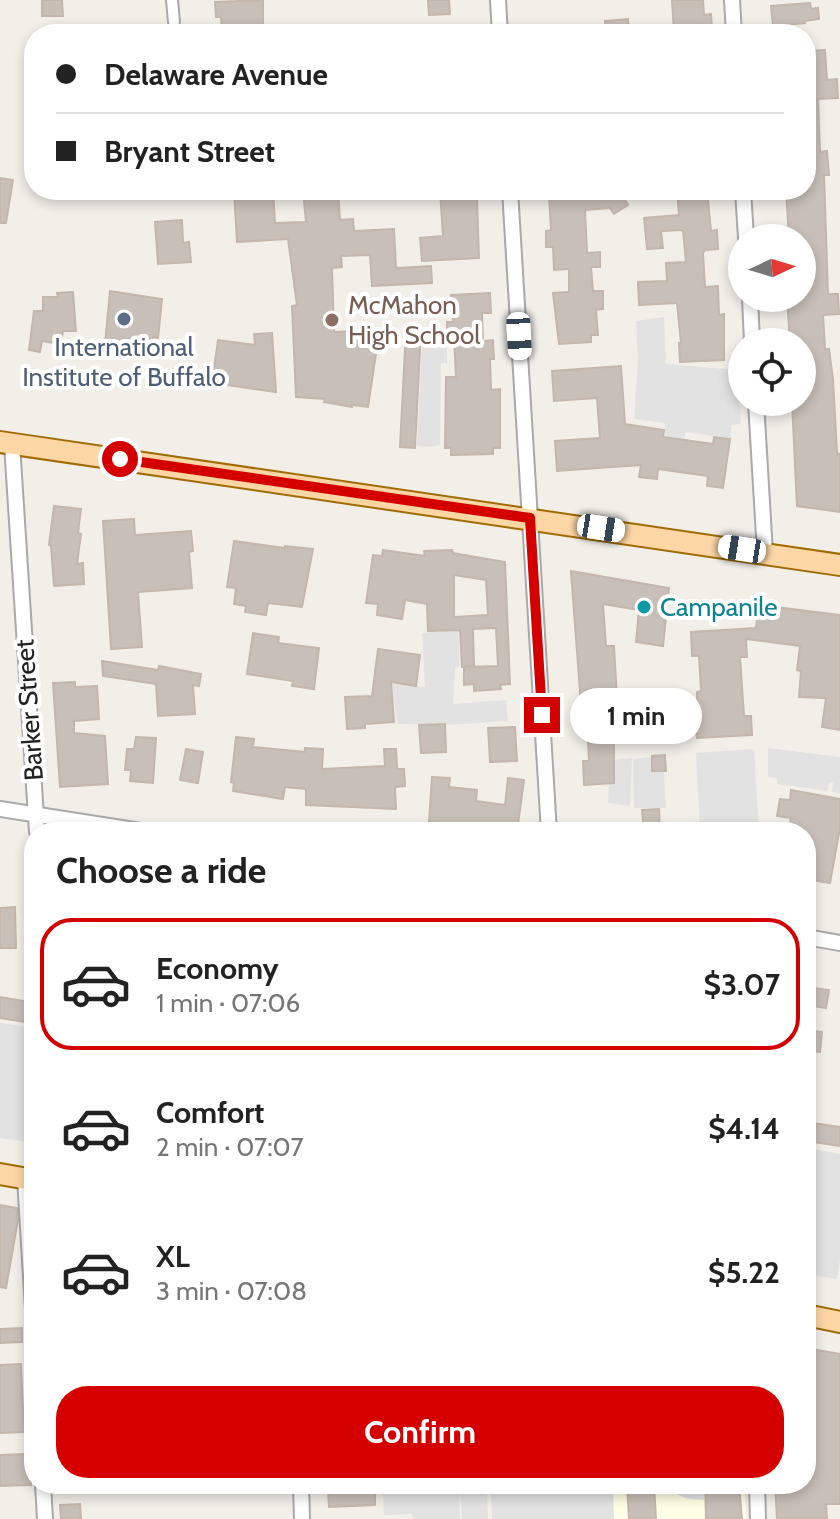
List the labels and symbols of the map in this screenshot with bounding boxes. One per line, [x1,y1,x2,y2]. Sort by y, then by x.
north arrow [728,224,816,312]
place label: McMahon High School [348,289,480,351]
marker: International Institute of Buffalo [115,310,133,328]
marker: McMahon High School [323,311,341,329]
car [506,311,532,361]
place label: International Institute of Buffalo [22,331,226,393]
route start [102,441,138,477]
car [575,512,627,544]
car [716,533,768,565]
place label: Campanile [660,591,778,623]
marker: Campanile [635,598,653,616]
street label: Barker Street [8,638,50,782]
callout: 1 min [570,687,702,743]
route end [524,697,560,733]

